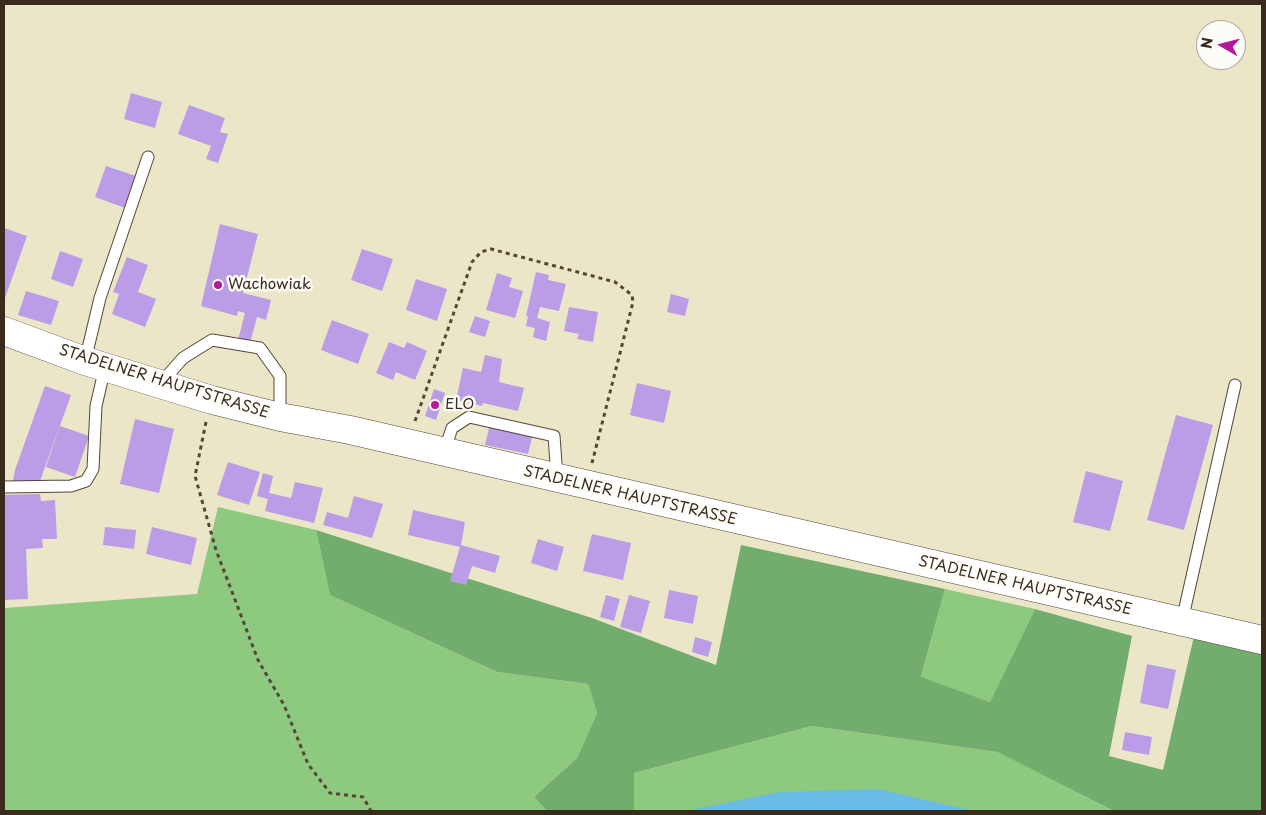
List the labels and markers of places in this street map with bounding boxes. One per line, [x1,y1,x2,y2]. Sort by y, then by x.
place label: Wachowiak [228,276,311,294]
marker: Wachowiak [212,279,224,291]
place label: ELO [445,396,474,414]
marker: ELO [429,399,441,411]

